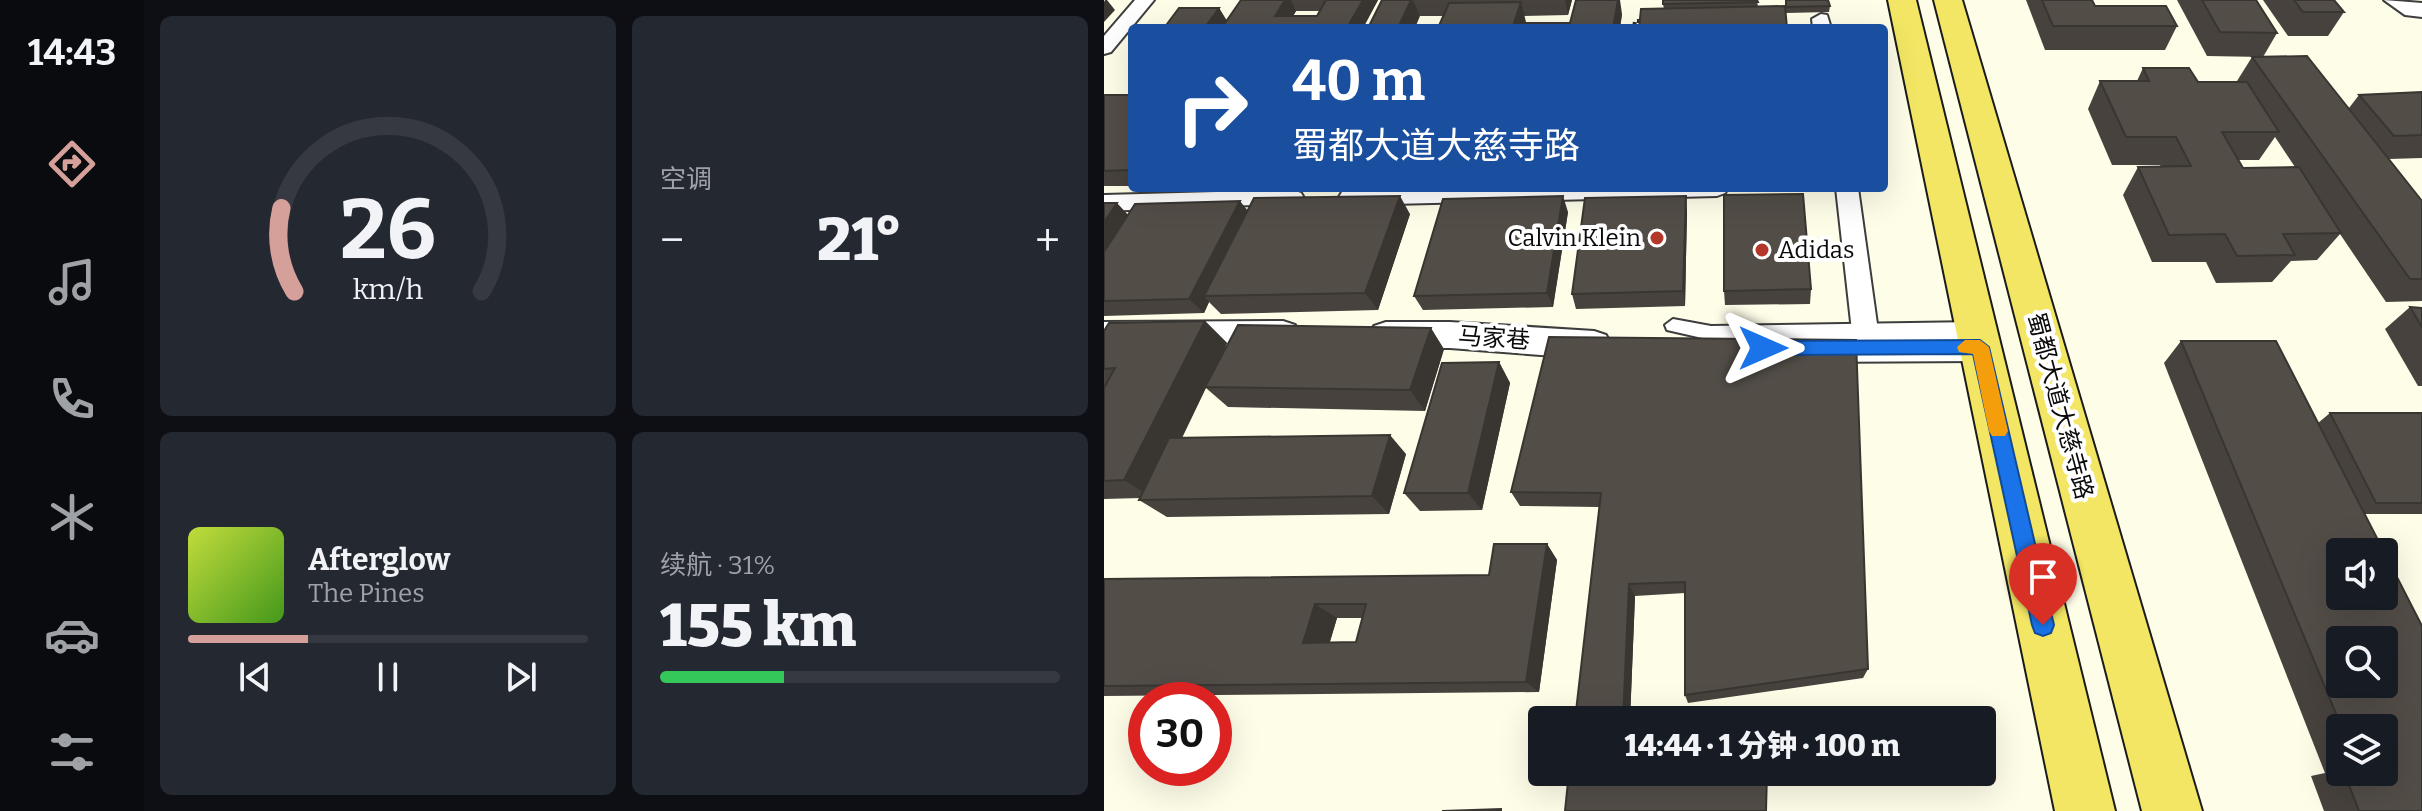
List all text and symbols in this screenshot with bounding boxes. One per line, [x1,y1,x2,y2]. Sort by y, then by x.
text: 14:43 [28,31,116,75]
text: 40 m [1292,48,1425,115]
icon: right [1160,56,1264,160]
text: 蜀都大道大慈寺路 [1292,124,1580,168]
icon: directions [44,136,100,192]
text: 空调 [660,164,712,195]
text: 26 [340,179,436,279]
text: 21° [817,204,902,276]
text: − [660,214,684,267]
text: + [1035,214,1060,267]
place label: Calvin Klein [1507,224,1641,252]
marker: Calvin Klein [1648,229,1666,247]
place label: Adidas [1778,236,1854,264]
marker: Adidas [1753,241,1771,259]
icon: music [44,254,100,310]
text: km/h [353,272,424,307]
position arrow [1721,306,1805,390]
street label: 蜀都大道大慈寺路 [2022,310,2098,502]
street label: 马家巷 [1457,322,1531,354]
icon: phone [44,371,100,427]
icon: climate [44,489,100,545]
map controls [2326,538,2398,786]
button: sound [2326,538,2398,610]
text: Afterglow [308,542,450,578]
pin [2009,543,2077,625]
text: 续航 · 31% [660,550,775,581]
icon: arrive [2021,555,2065,599]
text: The Pines [308,578,425,609]
text: 155 km [660,590,856,662]
icon: car [44,607,100,663]
button: search [2326,626,2398,698]
icon: previous [233,655,277,699]
icon: pause [366,655,410,699]
icon: next [499,655,543,699]
speed limit sign: 30 [1128,682,1232,786]
button: layers [2326,714,2398,786]
icon: filters [44,724,100,780]
text: 14:44 · 1 分钟 · 100 m [1624,728,1900,764]

